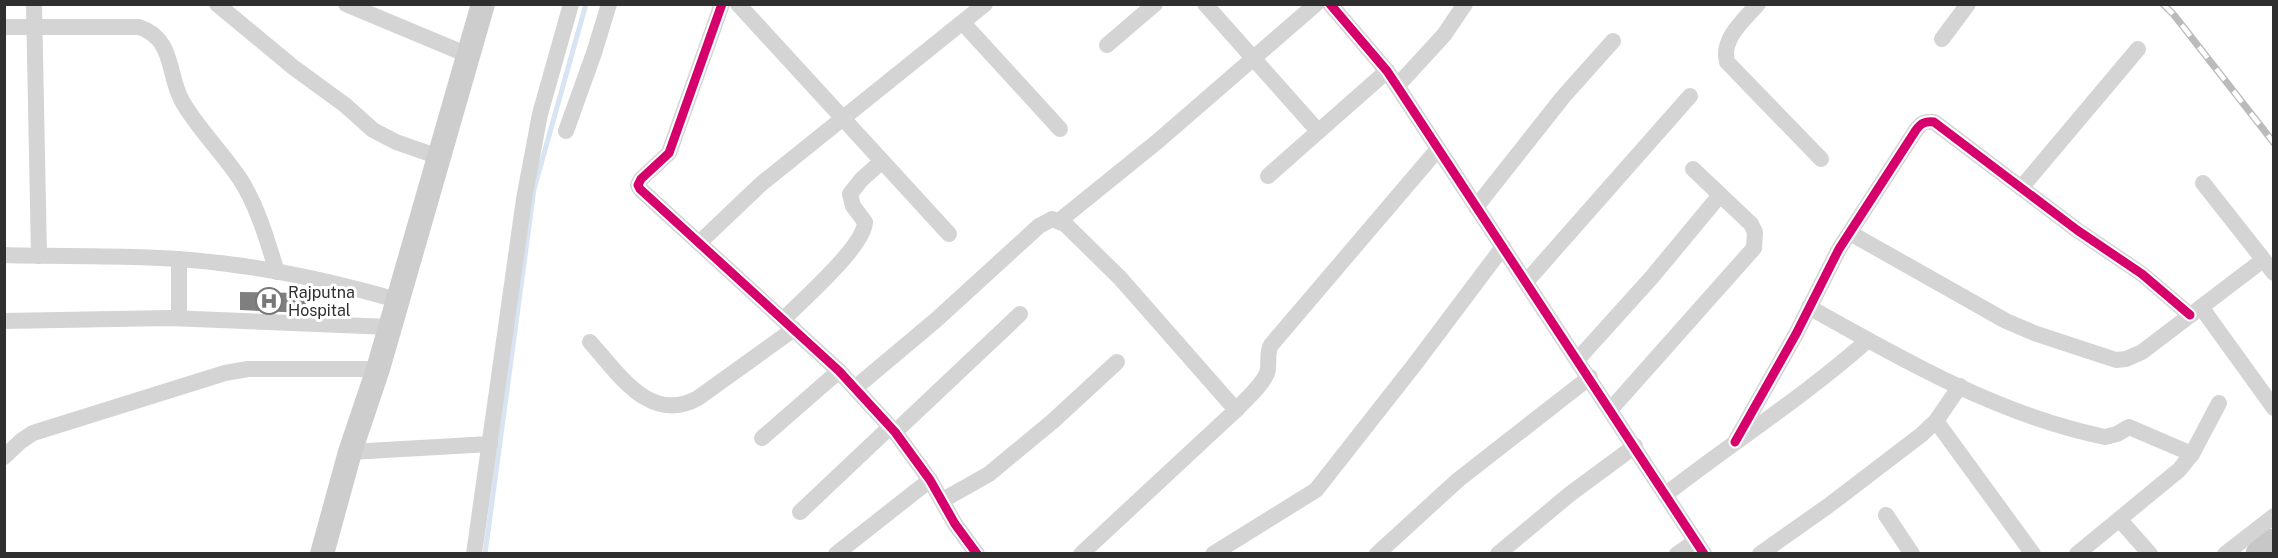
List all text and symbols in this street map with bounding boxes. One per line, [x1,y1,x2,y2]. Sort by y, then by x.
place label: Rajputna Hospital [288,283,355,320]
hospital icon: Rajputna Hospital [254,286,284,316]

